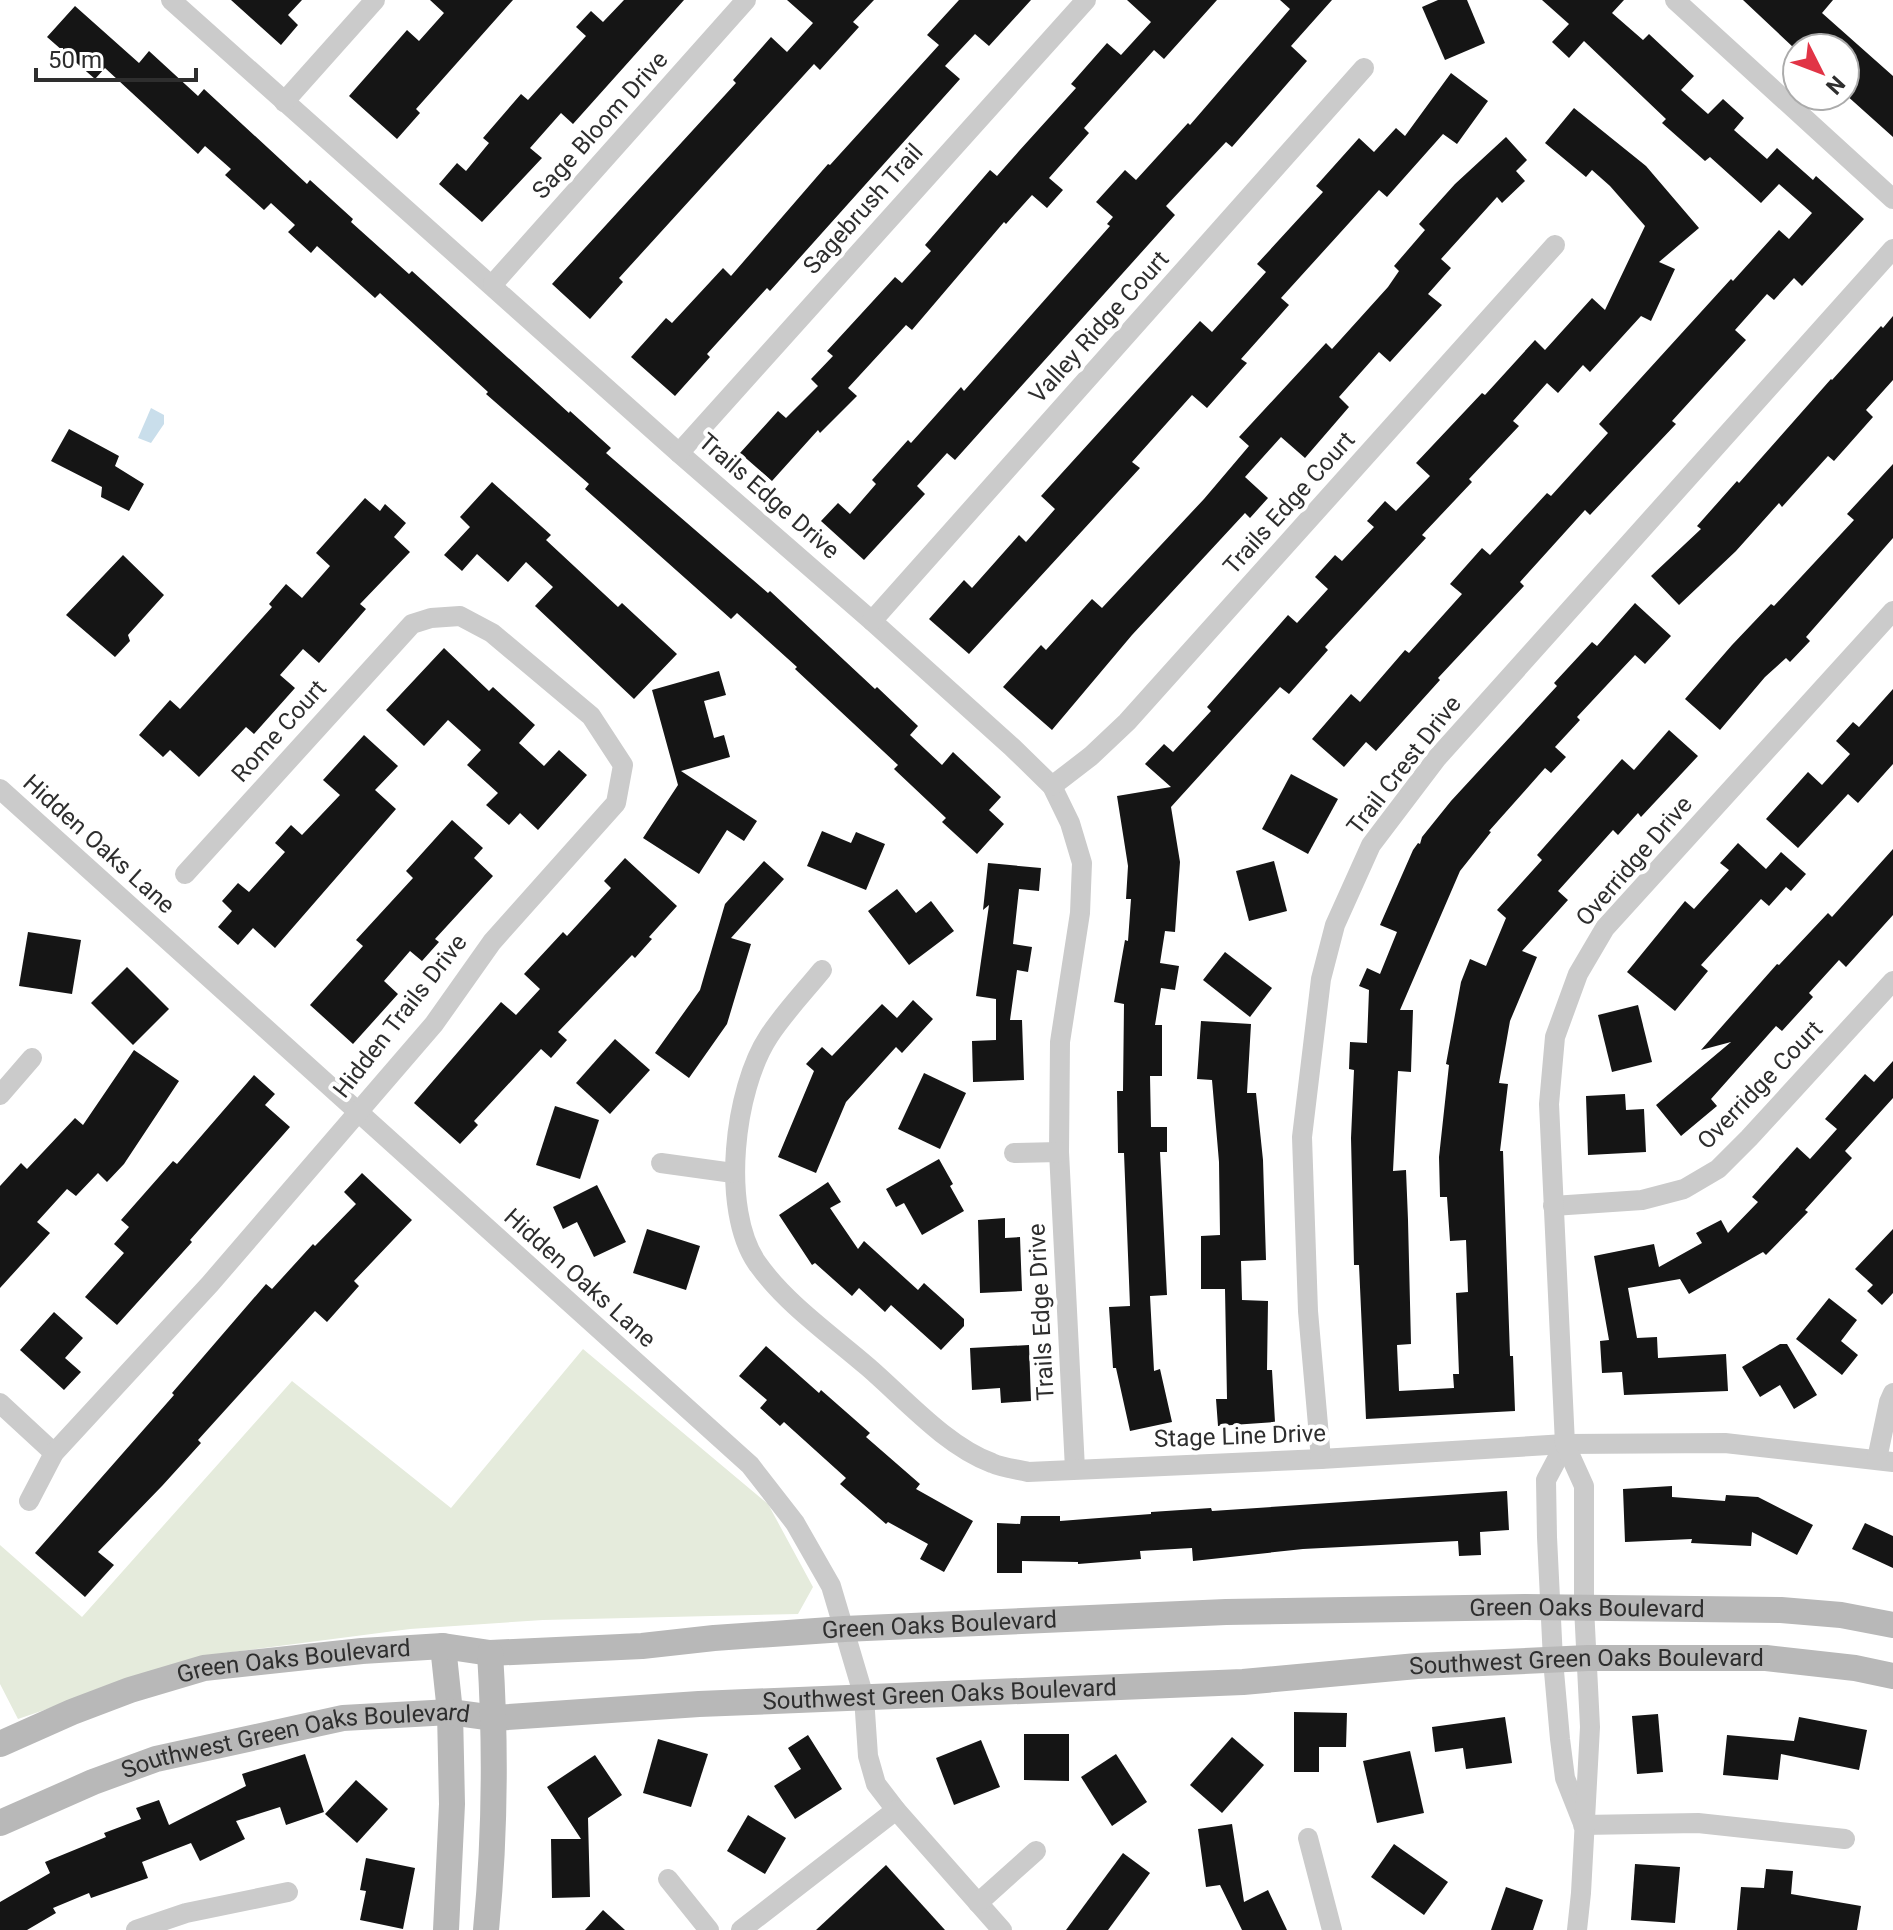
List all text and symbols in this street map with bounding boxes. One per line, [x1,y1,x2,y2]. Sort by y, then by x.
scale bar [36,32,196,82]
north arrow [1781,32,1861,112]
text: 50 m [48,46,102,74]
street label: Sage Bloom Drive [527,46,673,204]
text: N [1821,71,1850,99]
street label: Sagebrush Trail [797,138,929,280]
street label: Valley Ridge Court [1023,245,1175,409]
street label: Trails Edge Court [1218,426,1361,580]
street label: Trails Edge Drive [693,427,845,565]
street label: Rome Court [226,674,332,788]
street label: Trail Crest Drive [1341,690,1467,840]
street label: Hidden Oaks Lane [18,769,180,919]
street label: Overridge Drive [1570,791,1698,931]
street label: Hidden Trails Drive [328,929,472,1103]
street label: Overridge Court [1692,1015,1828,1155]
street label: Hidden Oaks Lane [499,1203,661,1353]
street label: Trails Edge Drive [1022,1223,1060,1401]
street label: Stage Line Drive [1154,1419,1326,1453]
street label: Green Oaks Boulevard [1469,1593,1705,1623]
street label: Green Oaks Boulevard [821,1606,1058,1644]
street label: Green Oaks Boulevard [173,1634,412,1689]
street label: Southwest Green Oaks Boulevard [1408,1644,1764,1681]
street label: Southwest Green Oaks Boulevard [762,1673,1117,1715]
street label: Southwest Green Oaks Boulevard [117,1698,472,1784]

